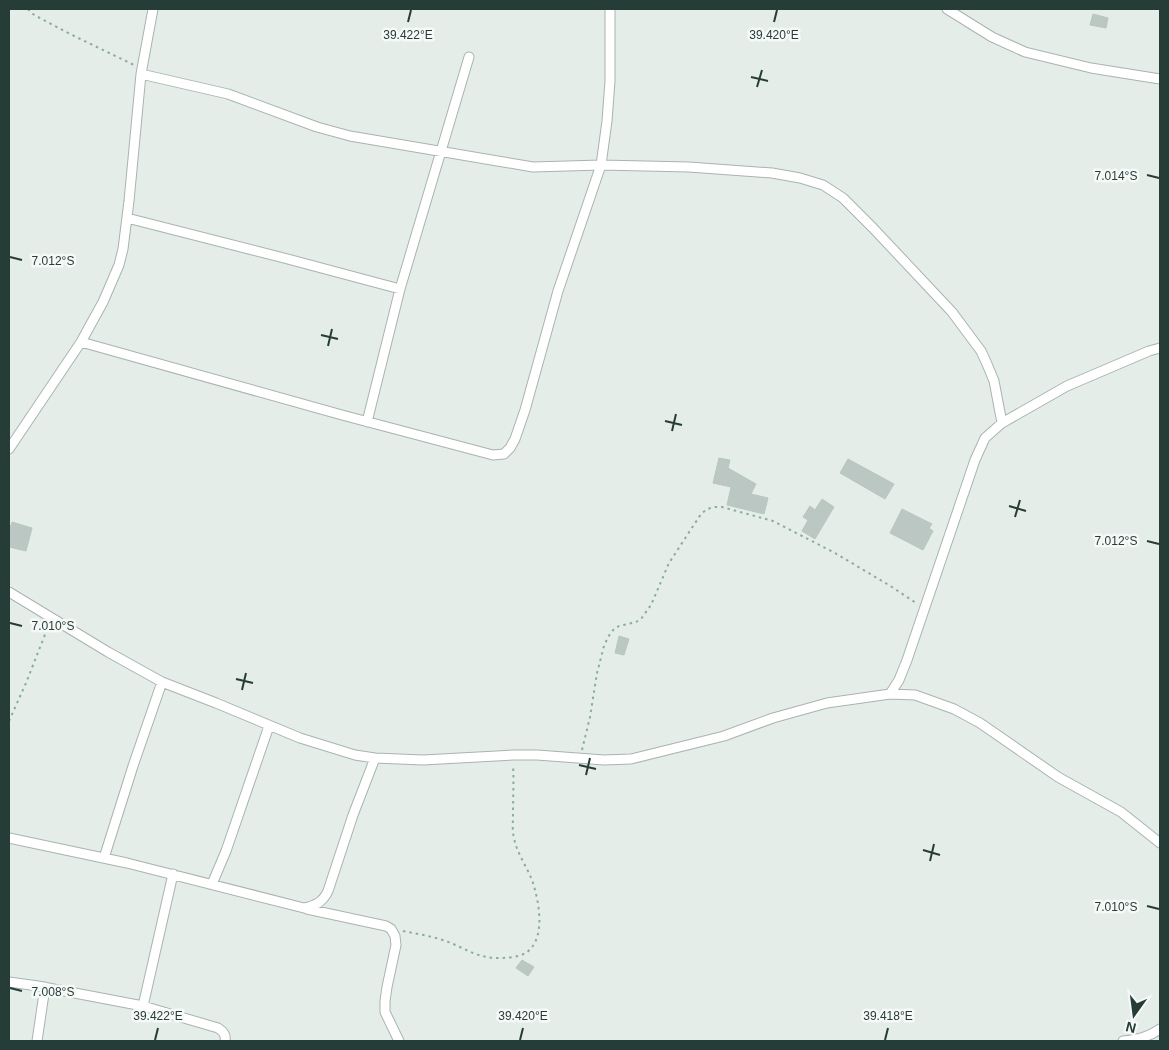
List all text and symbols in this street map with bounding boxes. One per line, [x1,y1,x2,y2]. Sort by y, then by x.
text: 39.422°E [383,28,433,42]
text: 39.420°E [749,28,799,42]
text: 7.014°S [1095,169,1137,183]
text: 7.012°S [32,254,74,268]
text: 7.012°S [1095,534,1137,548]
text: 7.010°S [32,619,74,633]
text: 7.010°S [1095,900,1137,914]
text: 7.008°S [32,985,74,999]
north arrow [1109,990,1159,1040]
text: 39.422°E [133,1009,183,1023]
text: 39.420°E [498,1009,548,1023]
text: 39.418°E [863,1009,913,1023]
text: N [1124,1019,1138,1037]

